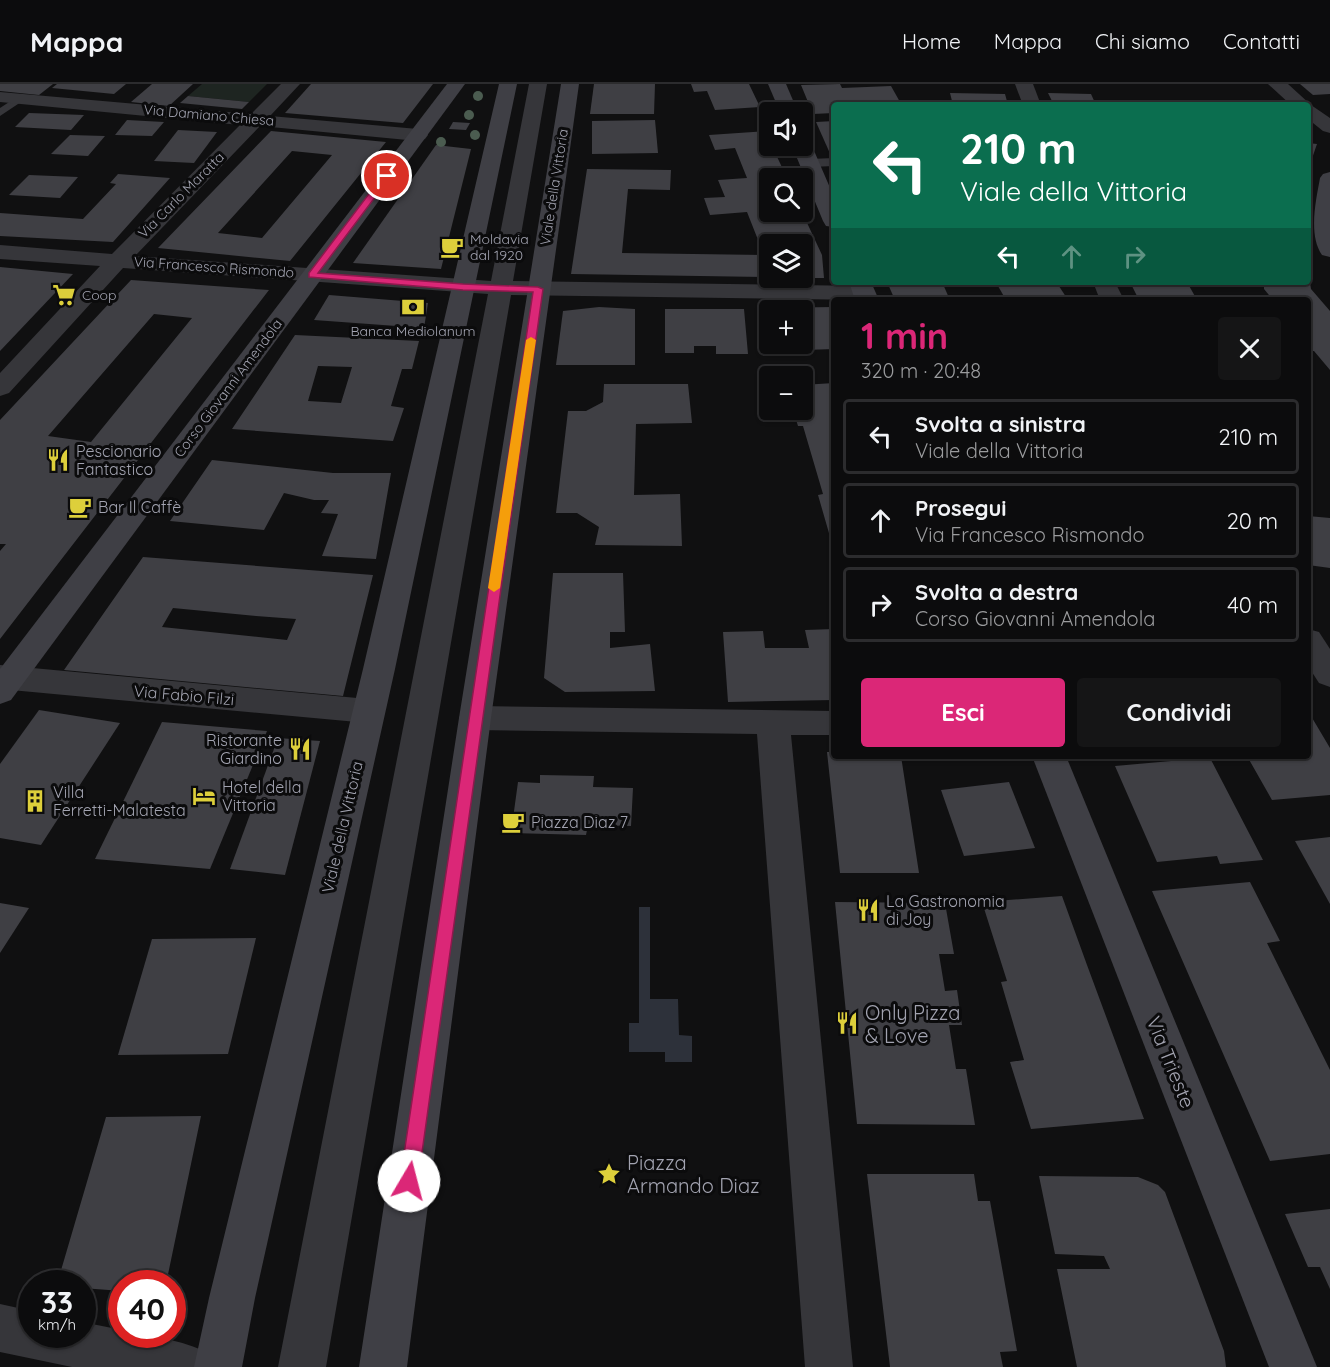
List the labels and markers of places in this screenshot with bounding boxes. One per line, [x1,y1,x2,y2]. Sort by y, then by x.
pin [361,150,412,201]
place label: Moldavia dal 1920 [470,230,529,264]
cafe icon: Moldavia dal 1920 [439,234,465,260]
supermarket icon: Coop [51,282,77,308]
place label: Coop [82,286,117,304]
bank icon: Banca Mediolanum [400,294,426,320]
place label: Banca Mediolanum [350,322,476,340]
place label: Pescionario Fantastico [76,441,162,479]
restaurant icon: Pescionario Fantastico [45,447,71,473]
cafe icon: Bar Il Caffè [67,494,93,520]
place label: Bar Il Caffè [98,497,181,517]
place label: Ristorante Giardino [206,730,282,768]
restaurant icon: Ristorante Giardino [287,736,313,762]
place label: Hotel della Vittoria [222,777,301,815]
place label: Villa Ferretti-Malatesta [53,782,186,820]
hotel icon: Hotel della Vittoria [191,783,217,809]
building icon: Villa Ferretti-Malatesta [22,788,48,814]
cafe icon: Piazza Diaz 7 [500,809,526,835]
place label: Piazza Diaz 7 [531,812,628,832]
place label: La Gastronomia di Joy [886,891,1005,929]
restaurant icon: La Gastronomia di Joy [855,897,881,923]
place label: Only Pizza & Love [865,1000,960,1048]
restaurant icon: Only Pizza & Love [834,1010,860,1036]
place label: Piazza Armando Diaz [627,1150,760,1198]
place icon: Piazza Armando Diaz [596,1161,622,1187]

